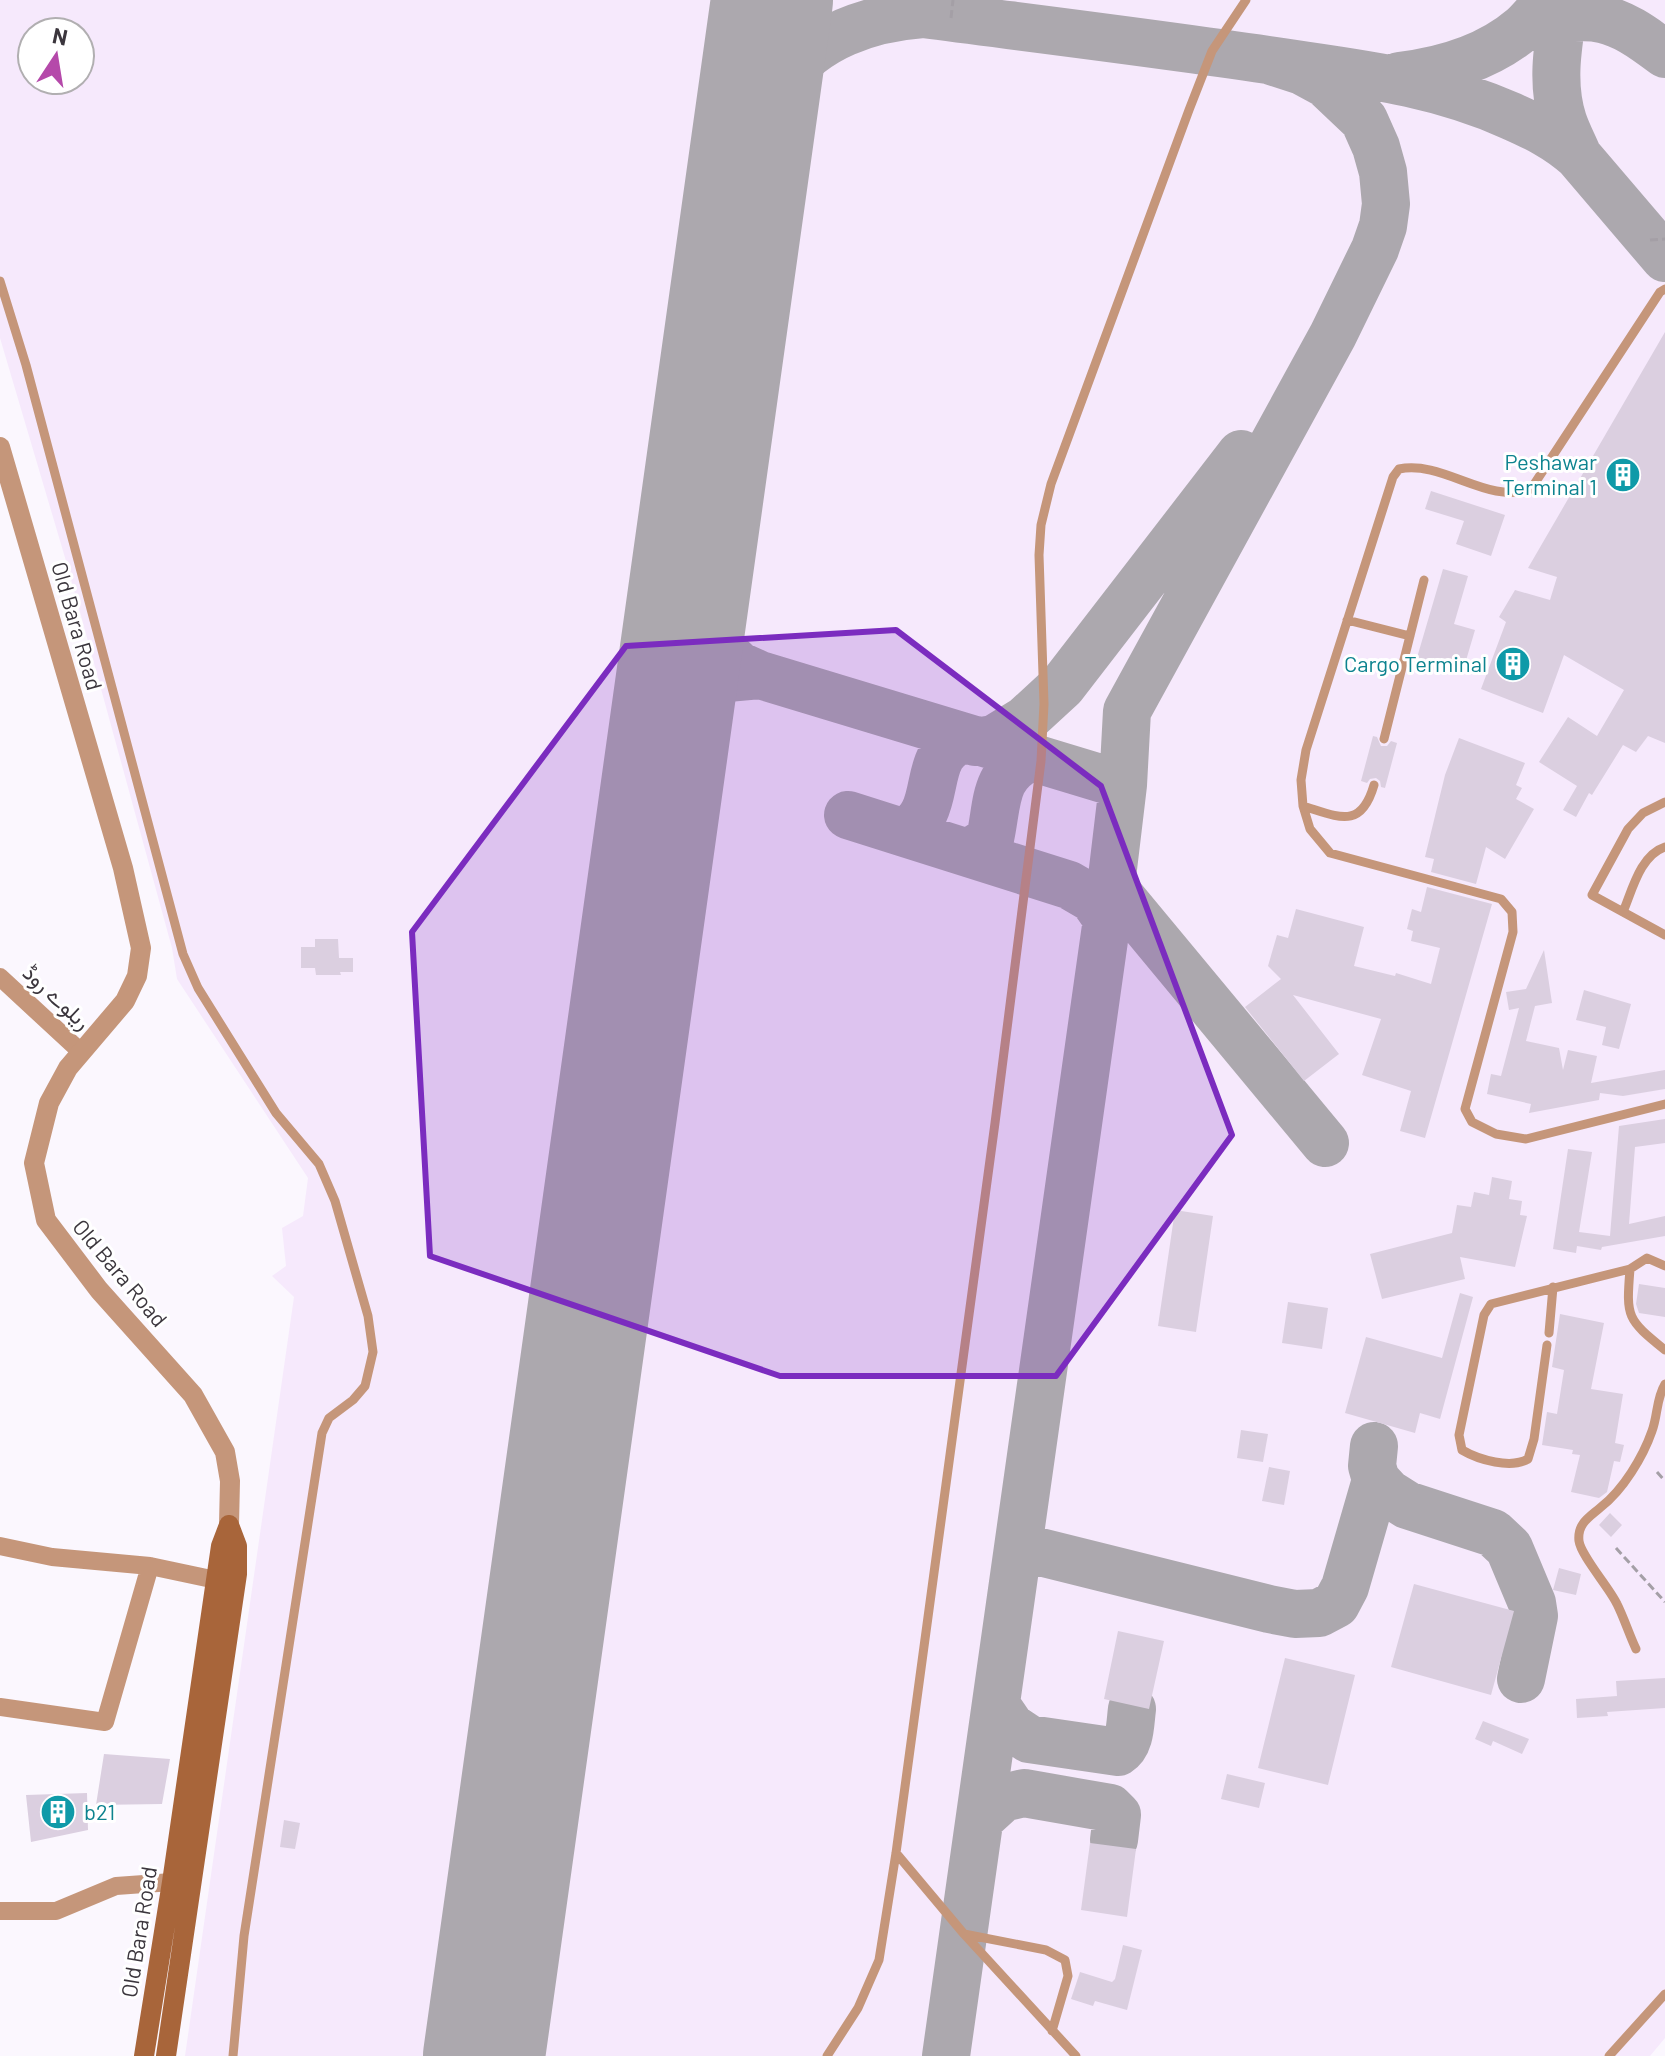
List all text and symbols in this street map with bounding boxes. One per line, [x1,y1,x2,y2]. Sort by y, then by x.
north arrow [16,16,96,96]
text: N [51,21,70,50]
place label: Peshawar Terminal 1 [1502,448,1597,499]
building icon: Peshawar Terminal 1 [1604,456,1642,494]
street label: Old Bara Road [47,559,109,693]
building icon: Cargo Terminal [1494,645,1532,683]
place label: Cargo Terminal [1344,650,1487,676]
street label: ریلوے روڈ [17,959,97,1035]
street label: Old Bara Road [68,1213,173,1331]
building icon: b21 [39,1793,77,1831]
place label: b21 [84,1798,115,1824]
street label: Old Bara Road [115,1864,161,1999]

